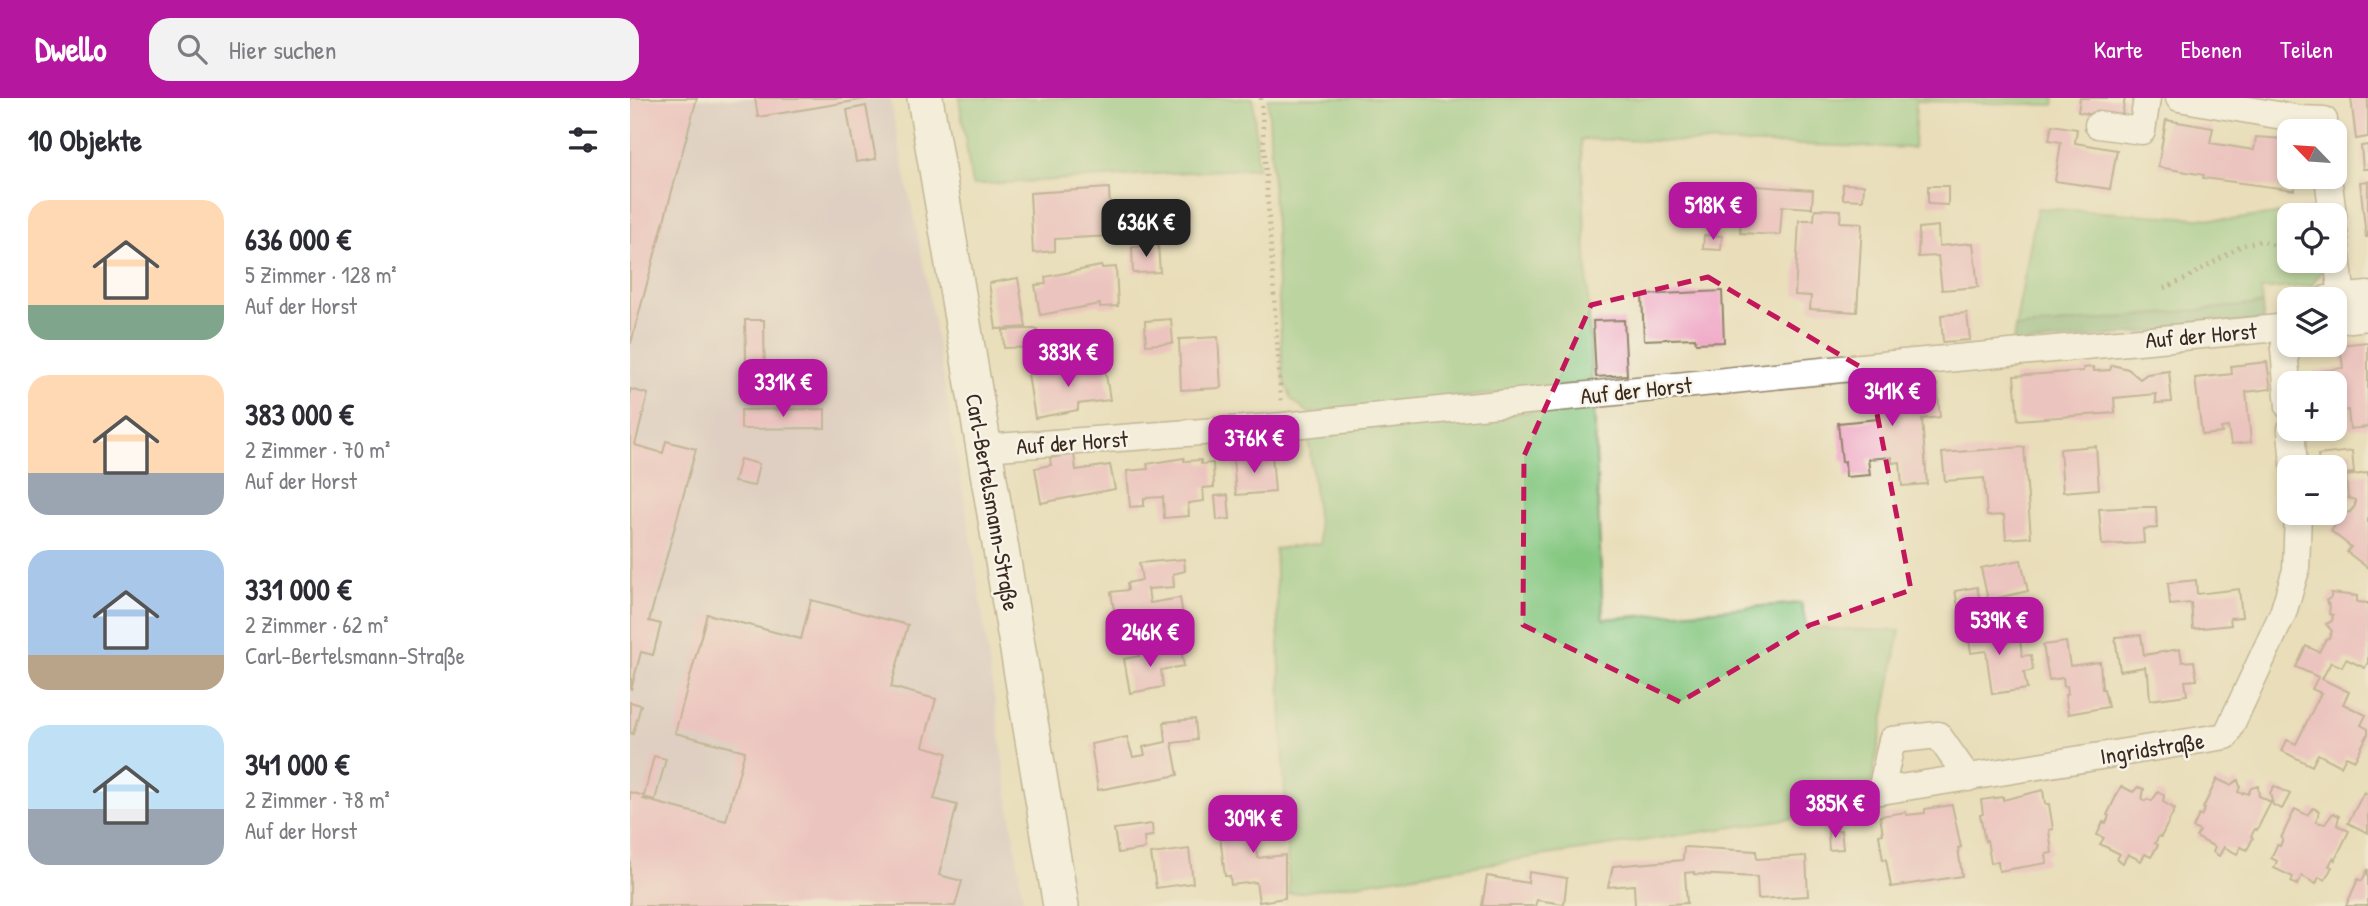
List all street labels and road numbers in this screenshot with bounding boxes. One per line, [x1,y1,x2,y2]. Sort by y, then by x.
street label: Auf der Horst [2144,315,2259,355]
street label: Auf der Horst [1579,369,1694,411]
street label: Carl-Bertelsmann-Straße [959,391,1027,613]
street label: Auf der Horst [1015,423,1130,461]
street label: Ingridstraße [2098,724,2206,772]

